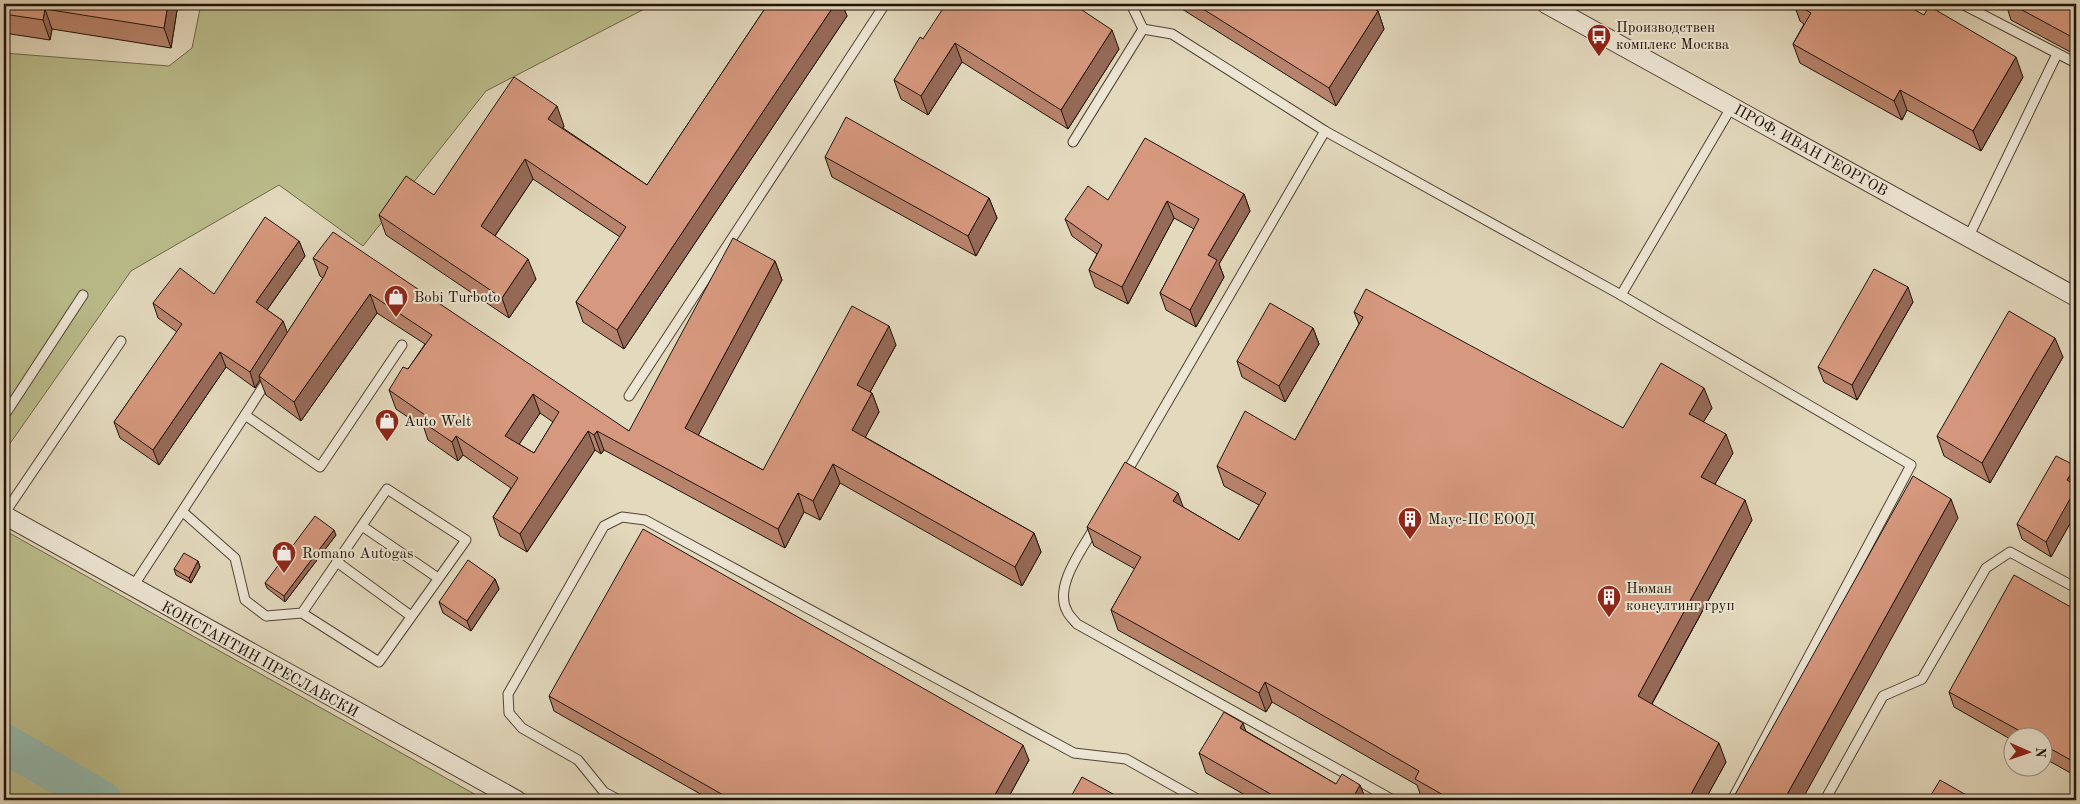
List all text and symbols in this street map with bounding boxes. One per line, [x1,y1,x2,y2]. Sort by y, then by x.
place label: Производствен комплекс Москва [1616,21,1730,53]
bus stop icon: Производствен комплекс Москва [1586,23,1612,57]
street label: ПРОФ. ИВАН ГЕОРГОВ [1731,103,1890,200]
shop icon: Bobi Turboto [383,284,409,318]
place label: Bobi Turboto [414,291,500,306]
shop icon: Auto Welt [374,408,400,442]
place label: Auto Welt [404,415,471,430]
building icon: Маус-ПС ЕООД [1397,506,1423,540]
place label: Маус-ПС ЕООД [1428,513,1535,528]
shop icon: Romano Autogas [271,540,297,574]
place label: Romano Autogas [302,547,413,562]
place label: Нюман консултинг груп [1626,582,1735,614]
building icon: Нюман консултинг груп [1596,584,1622,618]
street label: КОНСТАНТИН ПРЕСЛАВСКИ [158,600,360,721]
north arrow [2002,726,2052,776]
text: N [2033,747,2047,758]

